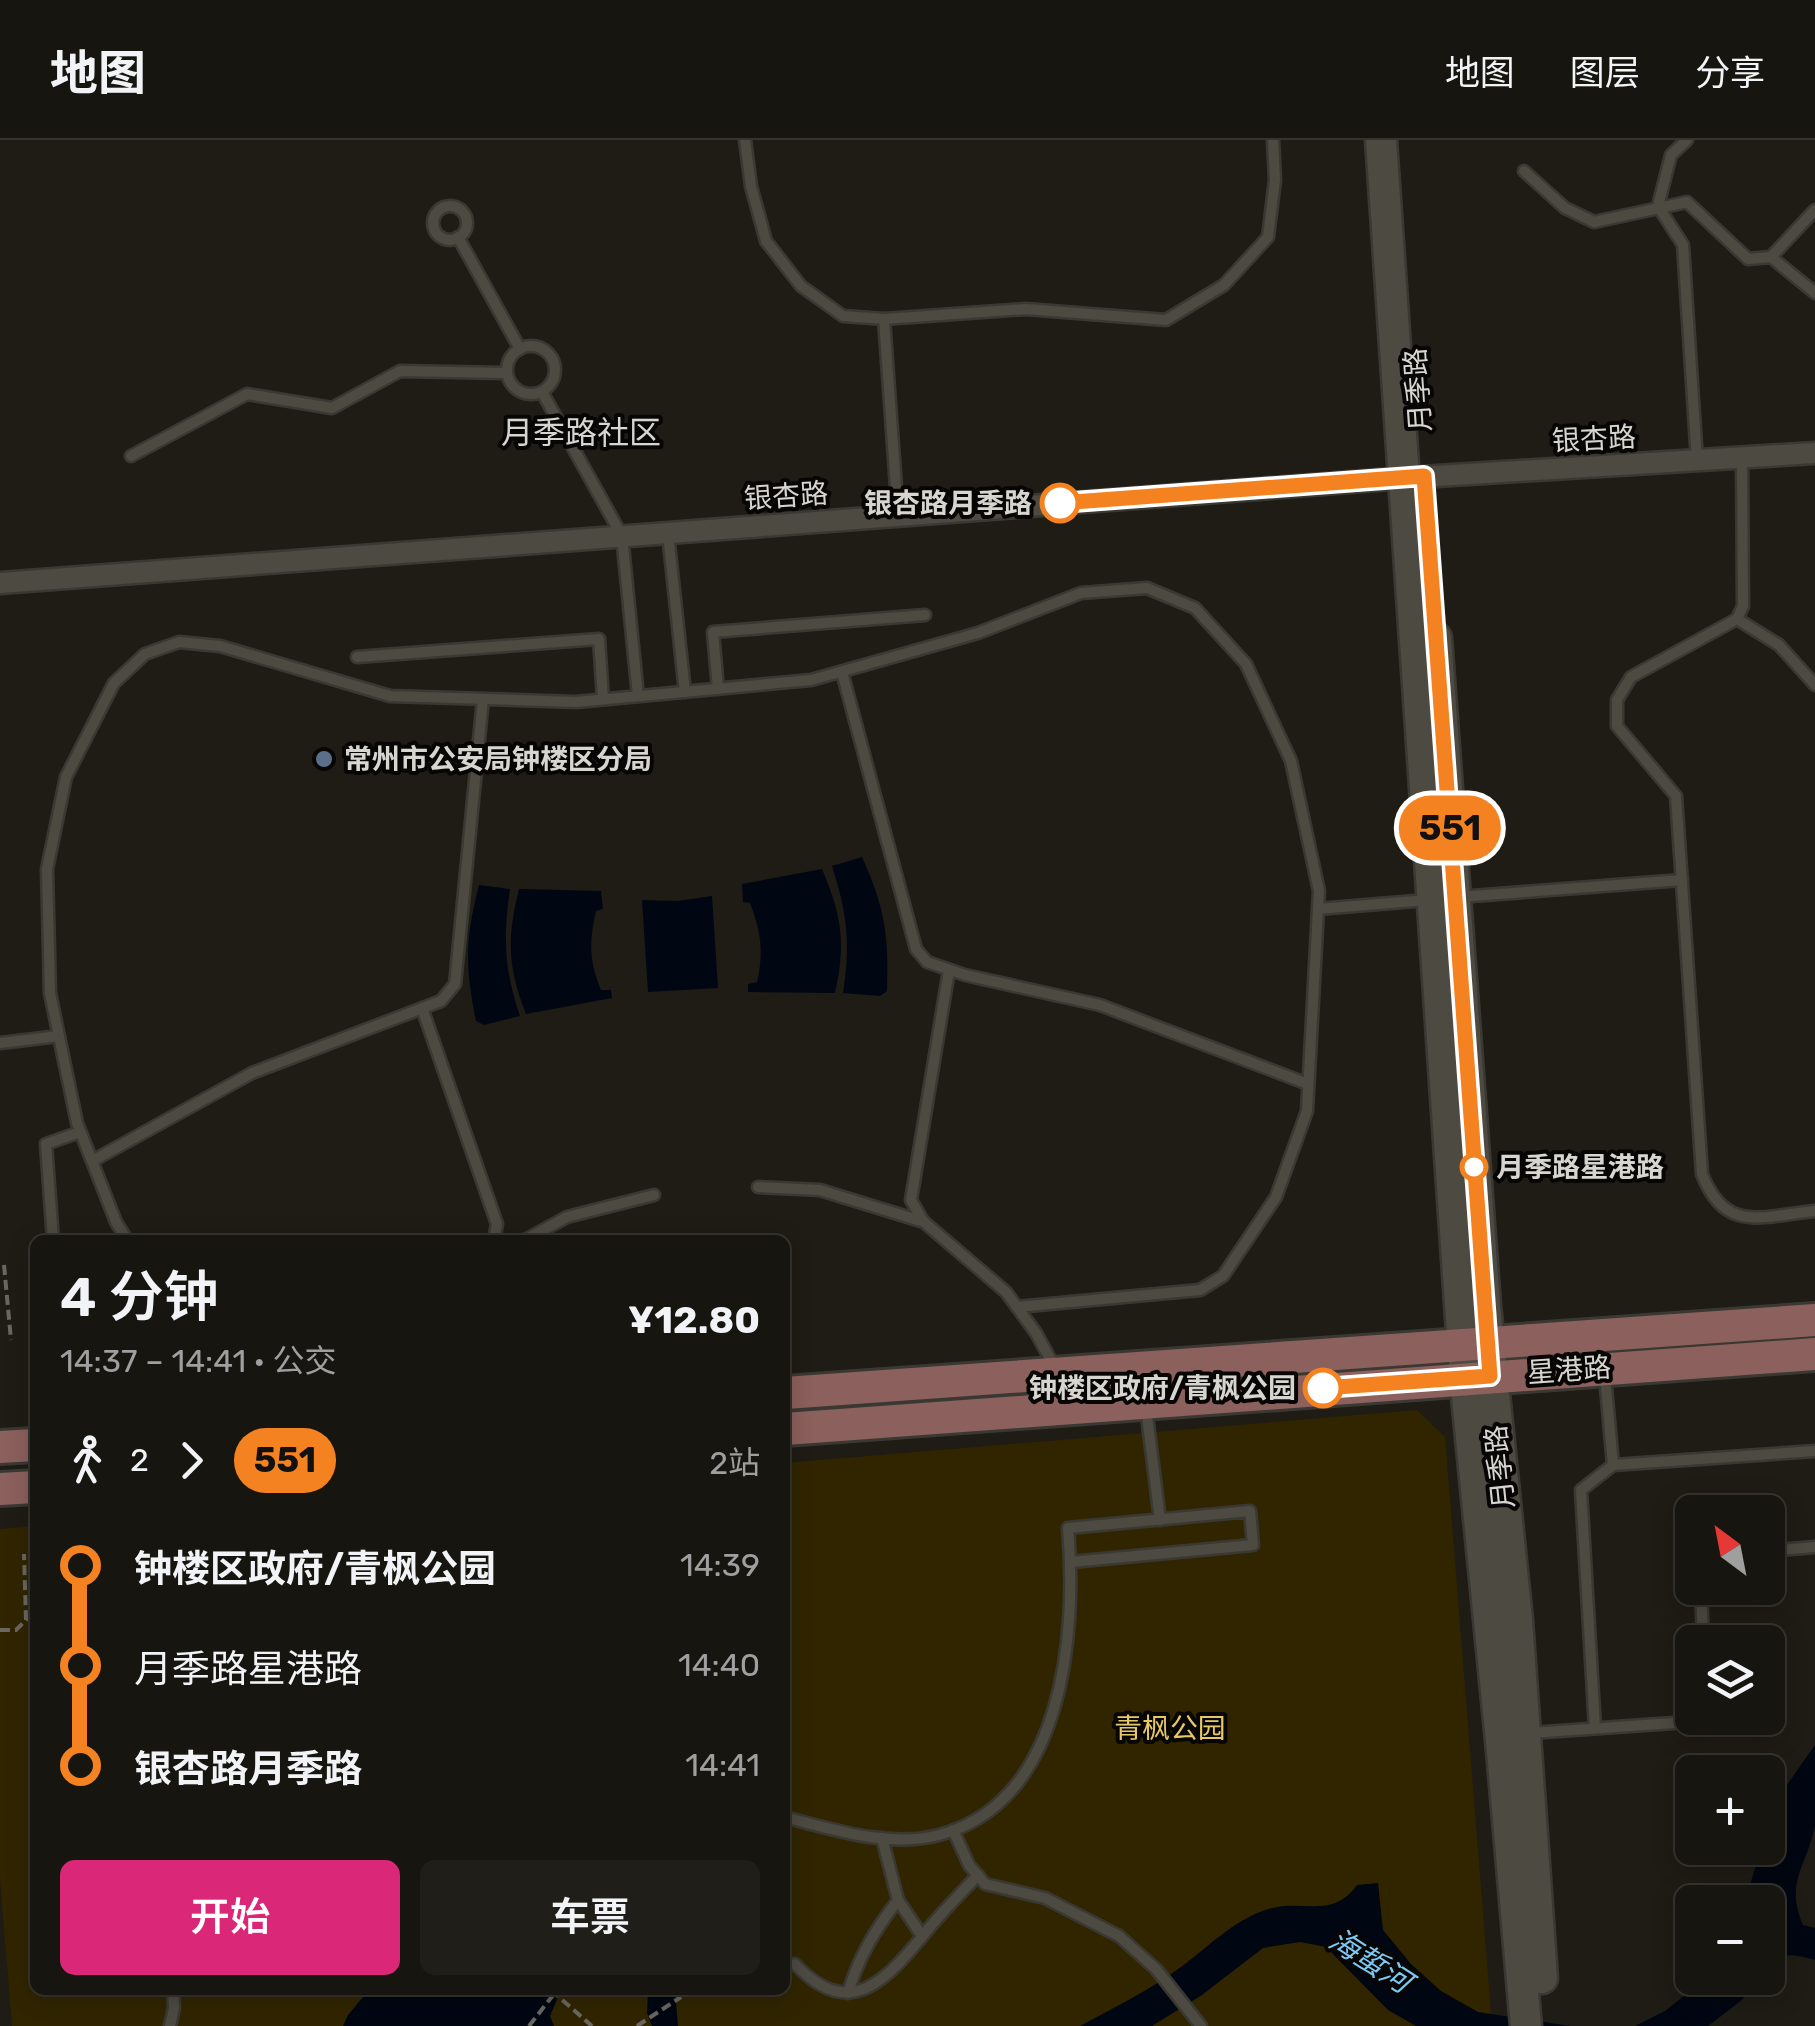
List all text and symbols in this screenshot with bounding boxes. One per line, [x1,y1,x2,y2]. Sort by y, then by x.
text: 地图 [50,45,146,102]
text: 地图 [1445,52,1515,94]
text: 图层 [1570,52,1640,94]
text: 分享 [1695,52,1765,94]
street label: 月季路 [1399,347,1437,433]
district label: 月季路社区 [501,414,661,452]
street label: 银杏路 [1551,420,1637,458]
street label: 银杏路 [743,477,829,515]
marker: 银杏路月季路 [1041,484,1079,522]
place label: 银杏路月季路 [864,487,1032,520]
place label: 常州市公安局钟楼区分局 [344,743,652,776]
marker: 常州市公安局钟楼区分局 [313,748,335,770]
line badge: 551 [1392,796,1508,860]
text: 551 [1419,807,1481,849]
place label: 月季路星港路 [1496,1151,1664,1184]
marker: 月季路星港路 [1461,1154,1487,1180]
text: 4 分钟 [60,1265,219,1330]
text: ¥12.80 [628,1297,760,1343]
text: 14:37 – 14:41 · 公交 [60,1342,336,1380]
street label: 星港路 [1526,1351,1612,1389]
marker: 钟楼区政府/青枫公园 [1304,1369,1342,1407]
place label: 钟楼区政府/青枫公园 [1029,1372,1296,1405]
street label: 月季路 [1479,1423,1521,1511]
icon: walk [60,1433,115,1488]
icon: forward [164,1433,219,1488]
text: 551 [254,1439,316,1481]
text: 2 [130,1441,149,1479]
text: 2站 [709,1444,760,1482]
north arrow [1675,1495,1785,1605]
map controls [1675,1495,1785,1995]
text: 钟楼区政府/青枫公园 [134,1546,496,1592]
text: 14:39 [680,1546,760,1584]
button: layers [1675,1625,1785,1735]
text: 月季路星港路 [134,1646,362,1692]
text: 14:40 [678,1646,760,1684]
park label: 青枫公园 [1114,1712,1226,1745]
text: 银杏路月季路 [134,1746,362,1792]
text: 14:41 [685,1746,760,1784]
button: + [1675,1755,1785,1865]
button: 开始 [60,1860,400,1975]
button: 车票 [420,1860,760,1975]
button: − [1675,1885,1785,1995]
water label: 海蜇河 [1322,1921,1422,2003]

